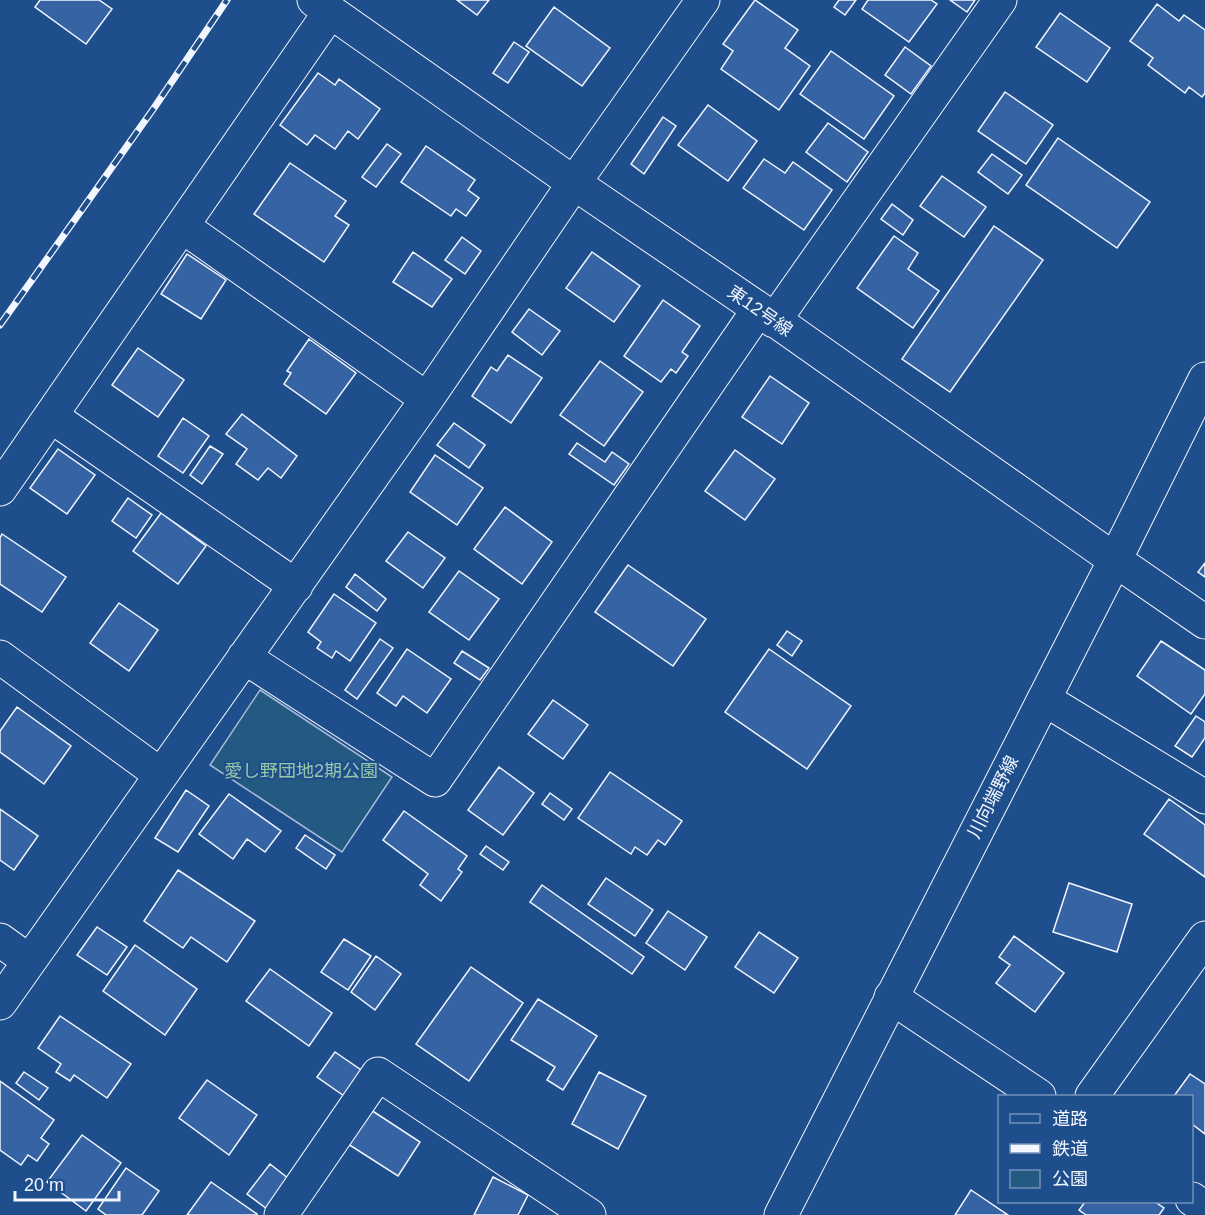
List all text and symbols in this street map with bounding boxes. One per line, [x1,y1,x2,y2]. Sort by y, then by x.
street label: 東12号線 [724,282,796,340]
street label: 川向端野線 [964,752,1022,842]
park label: 愛し野団地2期公園 [224,761,378,781]
legend [998,1095,1193,1203]
text: 道路 [1052,1109,1088,1129]
text: 鉄道 [1052,1139,1088,1159]
scale bar [15,1164,118,1202]
text: 公園 [1052,1169,1088,1189]
text: 20 m [24,1175,64,1195]

